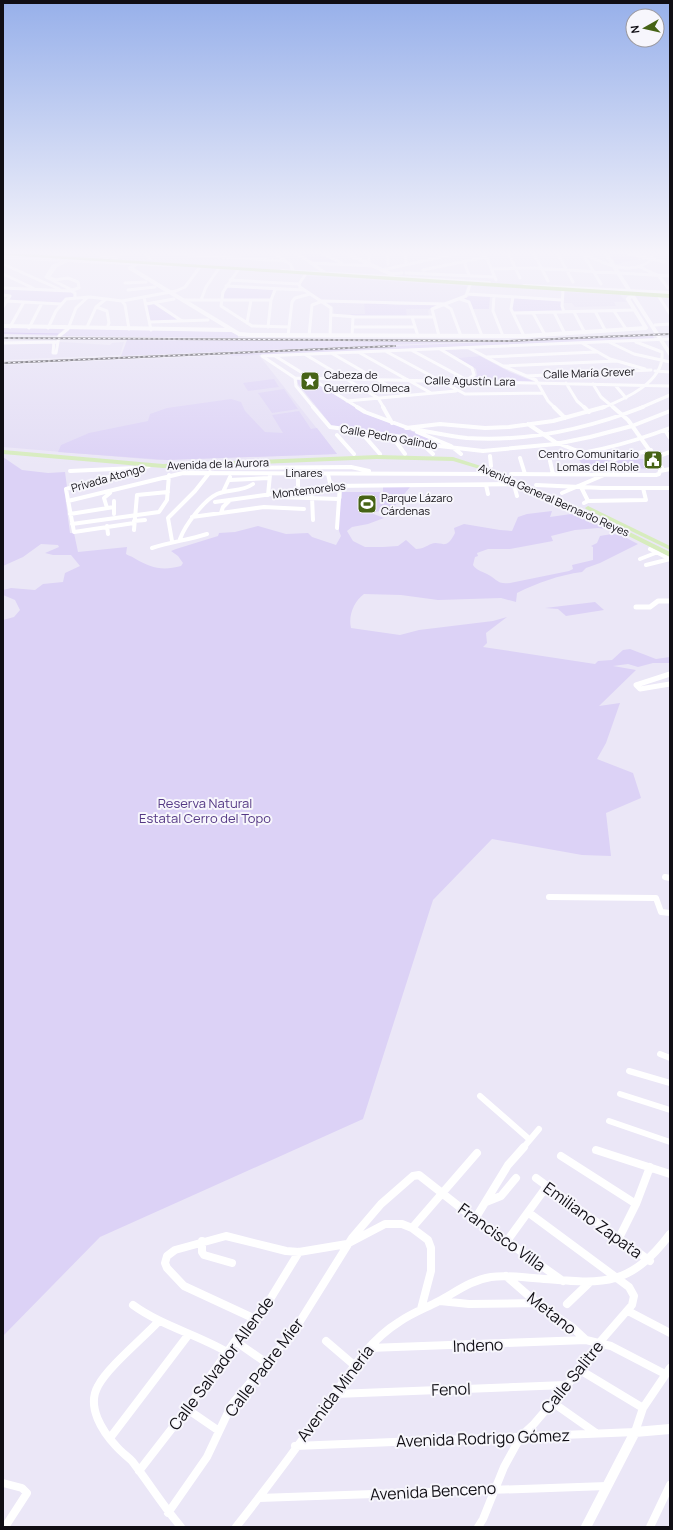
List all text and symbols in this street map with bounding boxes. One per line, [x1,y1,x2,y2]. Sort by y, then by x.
north arrow [625,8,665,48]
text: N [627,24,643,34]
street label: Calle María Grever [543,363,635,382]
place label: Cabeza de Guerrero Olmeca [324,367,410,395]
place icon: Cabeza de Guerrero Olmeca [299,370,321,392]
street label: Calle Agustín Lara [424,372,516,389]
street label: Calle Pedro Galindo [339,421,439,453]
place label: Centro Comunitario Lomas del Roble [538,446,640,474]
public building icon: Centro Comunitario Lomas del Roble [642,449,664,471]
street label: Avenida de la Aurora [167,454,269,473]
street label: Avenida General Bernardo Reyes [476,459,632,540]
street label: Privada Atongo [69,460,147,495]
street label: Linares [286,465,323,480]
street label: Montemorelos [271,478,347,501]
place label: Parque Lázaro Cárdenas [381,490,453,518]
sports icon: Parque Lázaro Cárdenas [356,493,378,515]
park label: Reserva Natural Estatal Cerro del Topo [139,794,271,827]
street label: Emiliano Zapata [539,1177,647,1263]
street label: Francisco Villa [454,1198,550,1276]
street label: Metano [523,1287,581,1339]
street label: Calle Salvador Allende [163,1292,279,1434]
street label: Calle Padre Mier [220,1313,309,1421]
street label: Indeno [452,1333,504,1357]
street label: Calle Salitre [536,1336,608,1418]
street label: Avenida Minería [291,1340,379,1446]
street label: Fenol [431,1377,471,1401]
street label: Avenida Rodrigo Gómez [396,1424,570,1452]
street label: Avenida Benceno [369,1477,497,1505]

